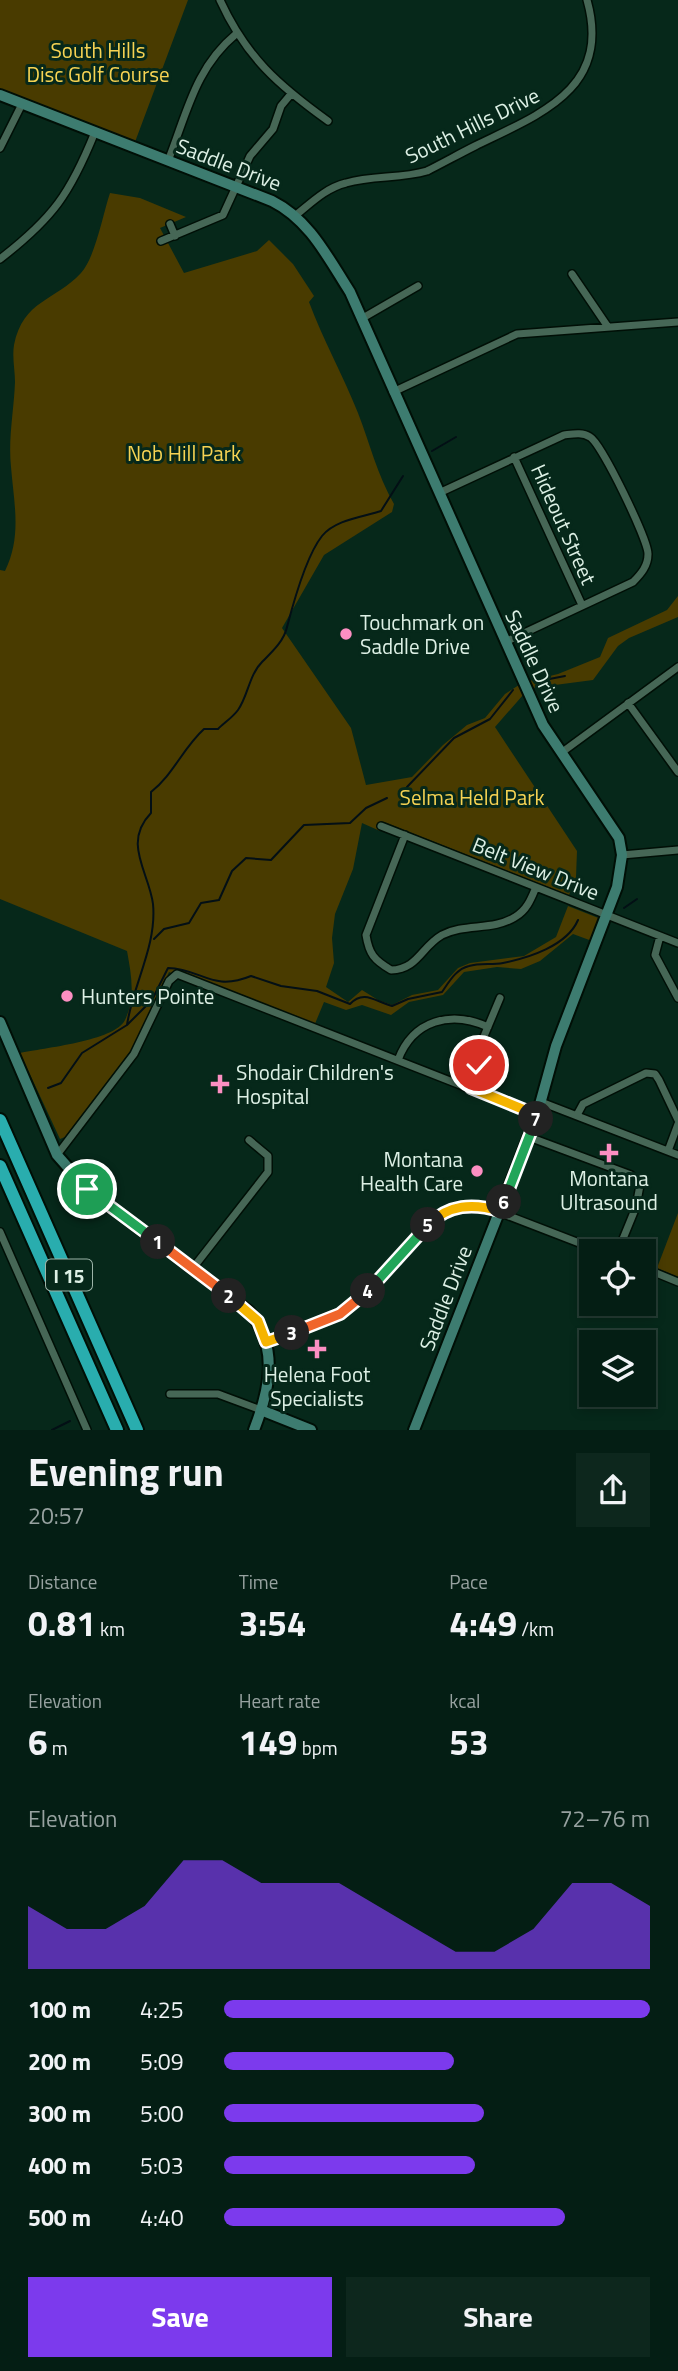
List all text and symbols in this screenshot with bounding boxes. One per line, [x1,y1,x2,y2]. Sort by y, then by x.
park label: South Hills Disc Golf Course [26,34,170,90]
street label: South Hills Drive [400,79,544,171]
street label: Saddle Drive [172,129,286,199]
park label: Nob Hill Park [127,437,241,469]
street label: Hideout Street [523,459,605,590]
street label: Saddle Drive [497,604,573,718]
place label: Touchmark on Saddle Drive [360,606,484,662]
marker: Touchmark on Saddle Drive [338,626,354,642]
park label: Selma Held Park [400,781,544,813]
street label: Belt View Drive [468,828,604,908]
place label: Hunters Pointe [81,980,214,1012]
marker: Hunters Pointe [59,988,75,1004]
pin [449,1035,509,1095]
icon: check [460,1046,498,1084]
place label: Shodair Children's Hospital [236,1056,394,1112]
marker: Shodair Children's Hospital [210,1074,230,1094]
pin: 7 [518,1102,554,1136]
text: 7 [530,1104,541,1133]
place label: Montana Health Care [360,1143,463,1199]
marker: Montana Ultrasound [599,1143,619,1163]
pin [57,1159,117,1219]
place label: Montana Ultrasound [560,1162,658,1218]
marker: Montana Health Care [469,1163,485,1179]
icon: arrive [68,1170,106,1208]
pin: 6 [486,1184,522,1220]
text: 6 [498,1187,509,1216]
pin: 5 [410,1208,446,1242]
text: 5 [422,1210,433,1239]
pin: 1 [140,1224,176,1260]
text: 1 [152,1227,163,1256]
map controls [579,1239,656,1407]
button: locate [579,1239,656,1316]
street label: Saddle Drive [410,1241,480,1355]
road number: I 15 [46,1260,92,1290]
pin: 4 [350,1274,386,1308]
text: 4 [362,1276,373,1305]
pin: 2 [212,1278,246,1314]
text: 2 [223,1281,234,1310]
pin: 3 [274,1316,310,1350]
text: 3 [286,1318,297,1347]
button: layers [579,1330,656,1407]
marker: Helena Foot Specialists [307,1339,327,1359]
place label: Helena Foot Specialists [264,1358,371,1414]
text: Evening run [28,1443,224,1501]
button: share [576,1453,650,1527]
text: 20:57 [28,1498,85,1533]
text: Distance [28,1567,97,1596]
text: Time [239,1567,278,1596]
text: Pace [449,1567,488,1596]
text: 0.81 [28,1596,96,1650]
text: 3:54 [239,1596,306,1650]
text: 4:49 [449,1596,517,1650]
text: km [96,1614,125,1643]
text: /km [517,1614,554,1643]
text: Elevation [28,1686,102,1715]
text: Heart rate [239,1686,320,1715]
text: kcal [449,1686,480,1715]
text: 6 [28,1715,48,1769]
text: 149 [239,1715,297,1769]
text: 53 [449,1715,489,1769]
text: m [48,1733,68,1762]
text: bpm [297,1733,338,1762]
text: Elevation [28,1801,117,1836]
text: 72–76 m [560,1801,650,1836]
text: 100 m [28,1992,91,2027]
text: 4:25 [140,1992,184,2027]
text: 200 m [28,2044,91,2079]
text: 5:09 [140,2044,184,2079]
text: 300 m [28,2096,91,2131]
text: 5:00 [140,2096,184,2131]
text: 400 m [28,2148,91,2183]
text: 5:03 [140,2148,184,2183]
text: 500 m [28,2200,91,2235]
text: 4:40 [140,2200,184,2235]
button: Save [28,2277,332,2357]
button: Share [346,2277,650,2357]

